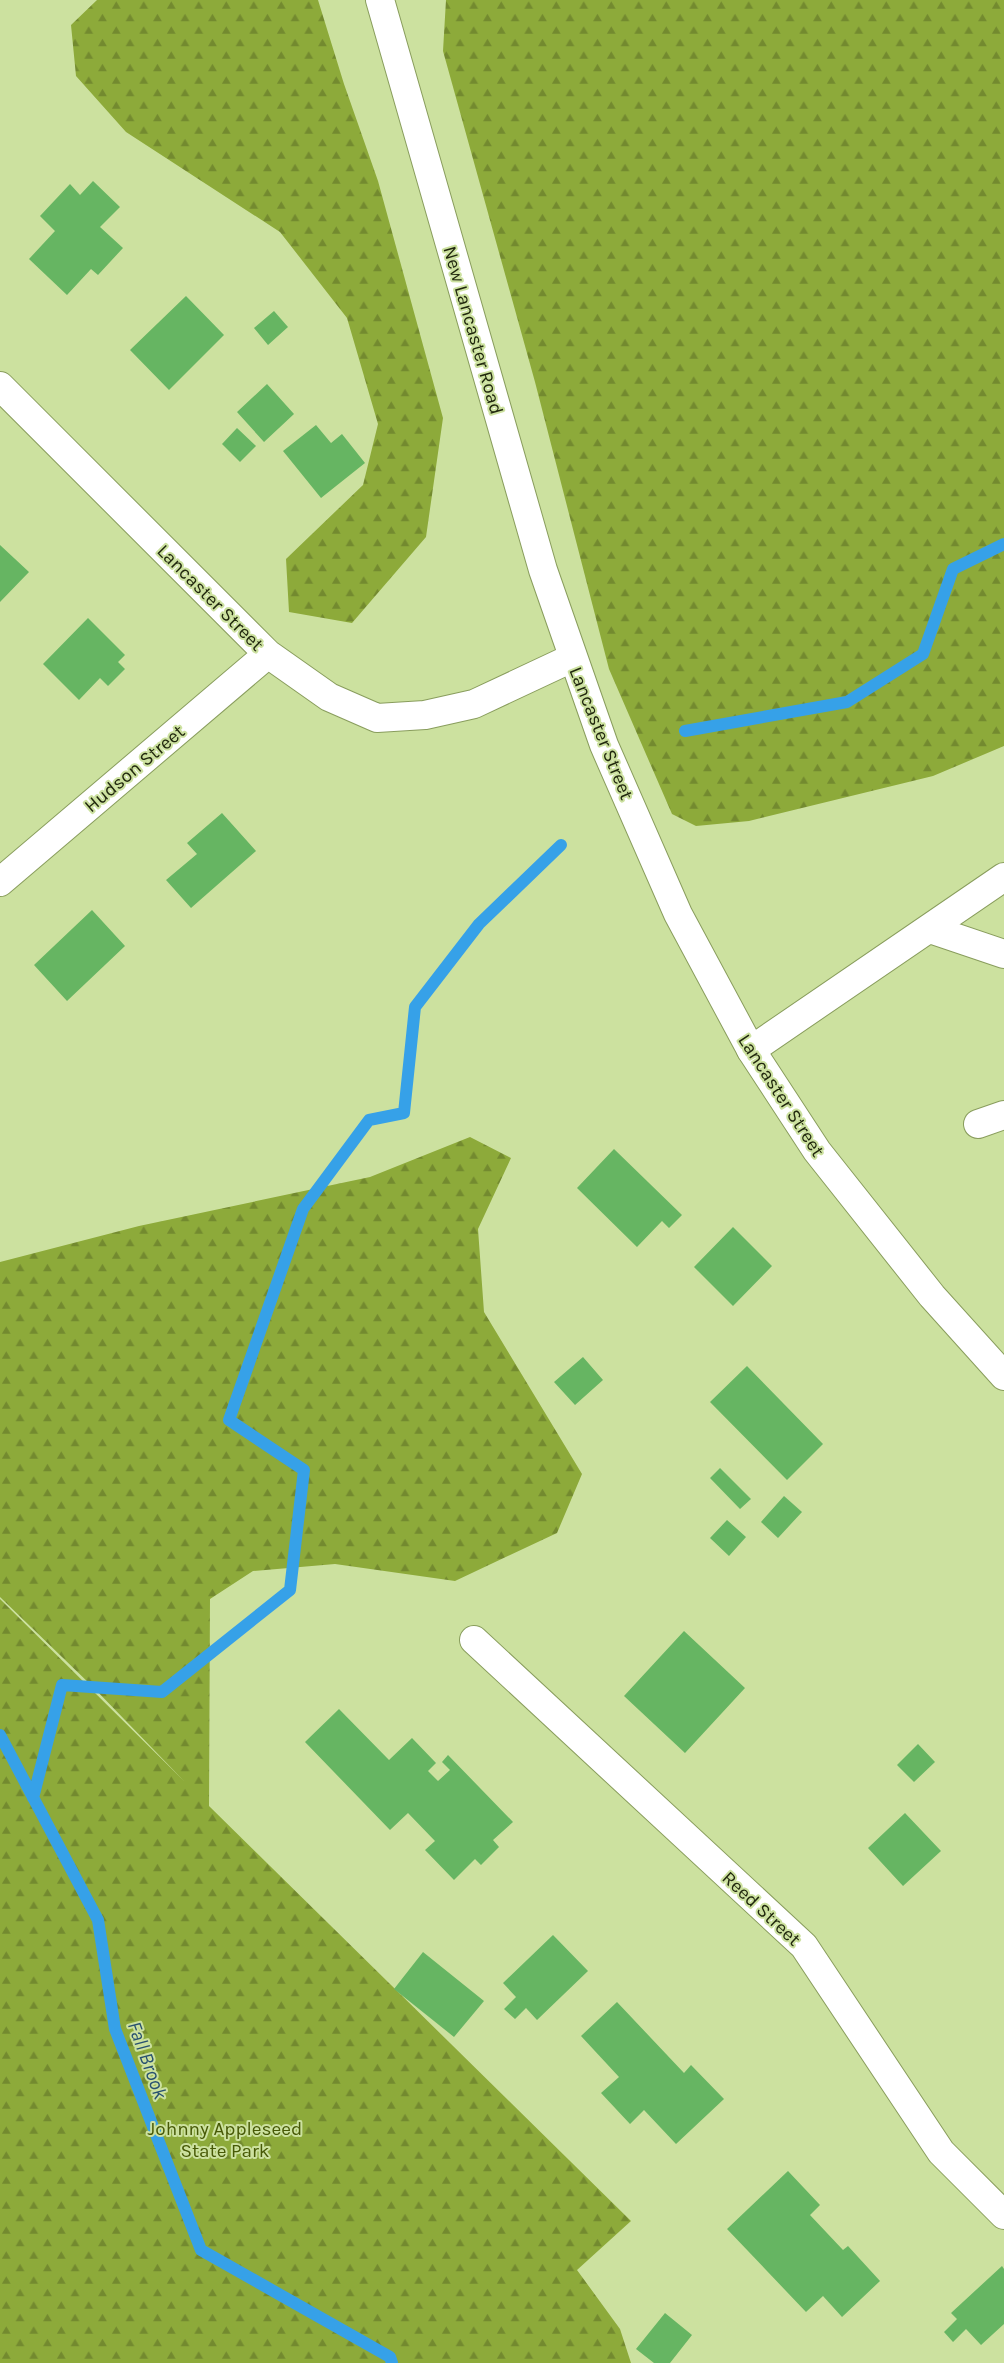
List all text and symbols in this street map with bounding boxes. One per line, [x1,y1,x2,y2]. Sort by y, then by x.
street label: New Lancaster Road [438,244,508,417]
street label: Lancaster Street [152,540,268,656]
street label: Lancaster Street [564,664,638,803]
street label: Hudson Street [80,720,189,817]
street label: Lancaster Street [733,1030,829,1161]
street label: Reed Street [718,1867,805,1951]
water label: Fall Brook [123,2018,173,2103]
park label: Johnny Appleseed State Park [148,2118,302,2162]

